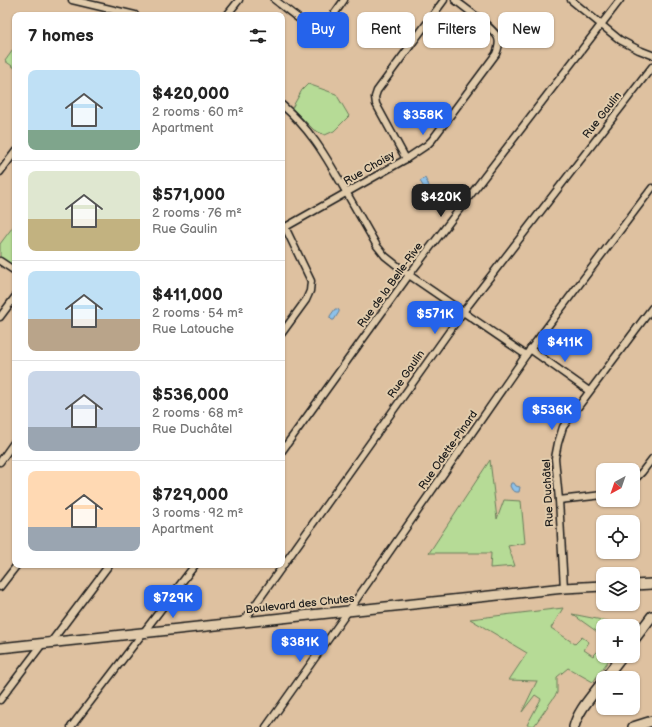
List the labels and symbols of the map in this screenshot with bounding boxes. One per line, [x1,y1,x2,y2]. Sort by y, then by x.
street label: Rue Gaulin [580,89,624,141]
pin: $358K [395,102,451,136]
street label: Rue Choisy [341,148,397,188]
pin: $420K [413,184,469,218]
street label: Rue de la Belle-Rive [355,240,425,330]
pin: $571K [407,301,463,335]
pin: $411K [537,329,593,363]
street label: Rue Gaulin [385,348,427,400]
pin: $536K [524,397,580,431]
street label: Rue Odette-Pinard [416,408,480,492]
street label: Rue Duchâtel [540,459,556,527]
north arrow [596,463,640,507]
pin: $729K [145,585,201,619]
street label: Boulevard des Chutes [245,592,356,616]
pin: $381K [272,629,328,663]

